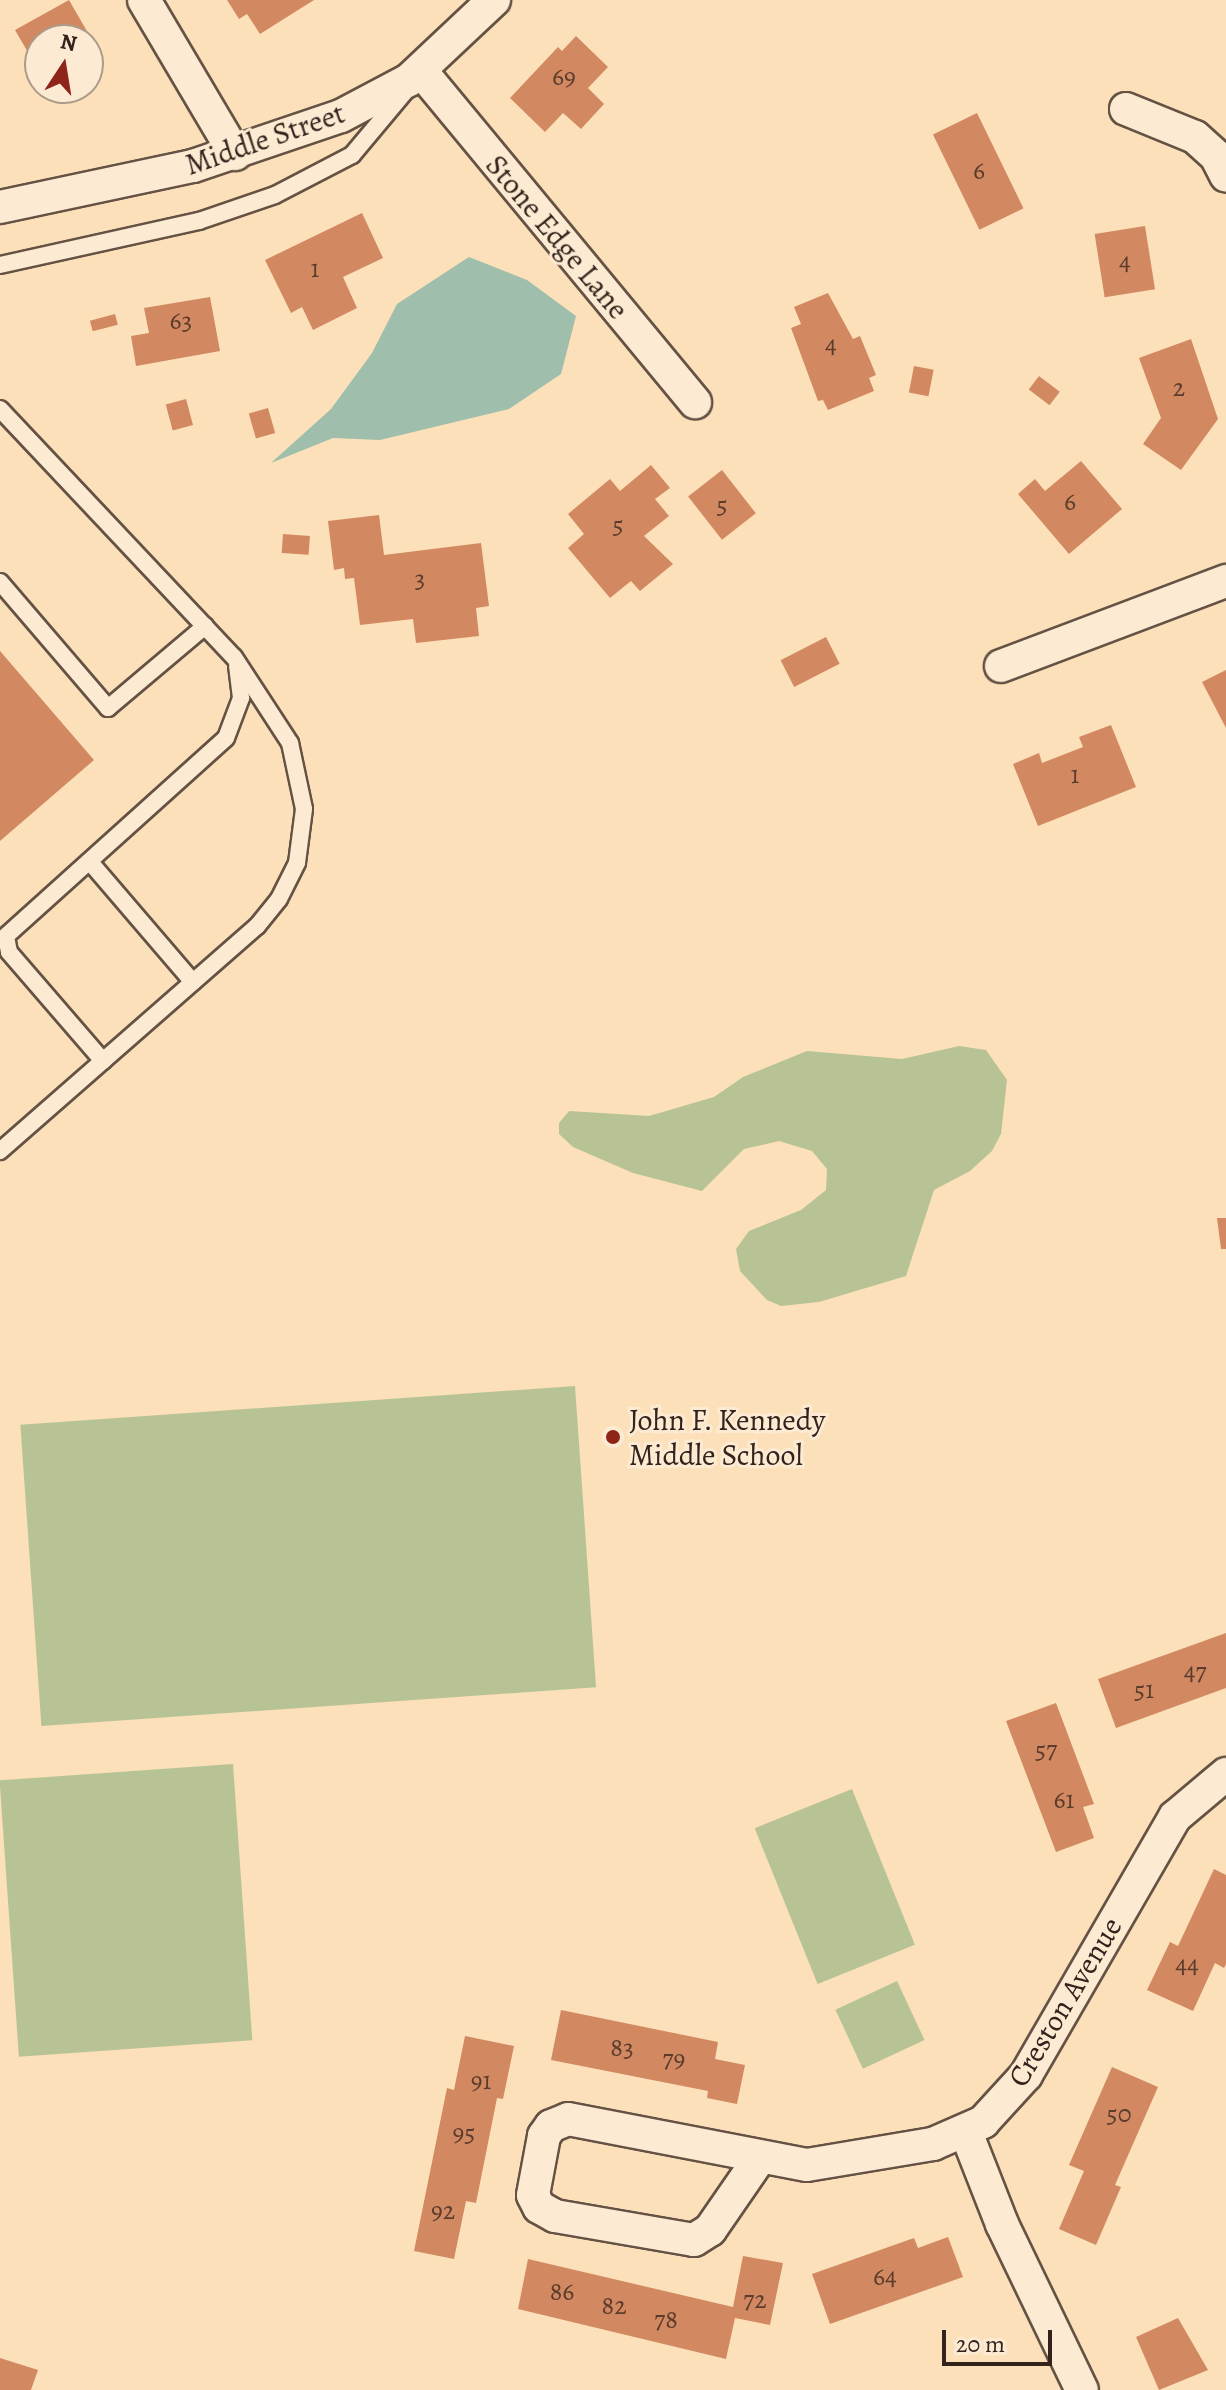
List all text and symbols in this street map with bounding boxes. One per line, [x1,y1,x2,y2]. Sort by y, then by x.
north arrow [24,24,104,104]
text: N [58,26,80,59]
house number: 69 [552,61,576,93]
street label: Middle Street [181,95,349,183]
street label: Stone Edge Lane [478,148,636,326]
house number: 6 [973,155,985,187]
house number: 4 [1119,246,1131,278]
house number: 1 [311,253,319,285]
house number: 63 [170,305,192,337]
house number: 4 [825,329,837,361]
house number: 2 [1173,372,1185,404]
house number: 6 [1064,486,1076,518]
house number: 5 [716,489,728,521]
house number: 5 [612,509,624,541]
house number: 3 [415,563,425,595]
house number: 1 [1071,759,1079,791]
place label: John F. Kennedy Middle School [629,1402,826,1472]
marker: John F. Kennedy Middle School [604,1428,622,1446]
house number: 47 [1184,1656,1206,1688]
house number: 51 [1134,1674,1154,1706]
house number: 57 [1035,1734,1057,1766]
house number: 61 [1054,1784,1074,1816]
street label: Creston Avenue [1000,1911,1130,2093]
house number: 44 [1175,1949,1199,1981]
house number: 83 [610,2032,634,2064]
house number: 79 [663,2043,685,2075]
house number: 91 [471,2065,491,2097]
house number: 50 [1106,2098,1132,2130]
house number: 95 [452,2117,476,2149]
house number: 92 [431,2195,455,2227]
house number: 64 [873,2261,897,2293]
house number: 86 [550,2276,574,2308]
house number: 72 [743,2284,767,2316]
house number: 82 [602,2290,626,2322]
house number: 78 [654,2304,678,2336]
scale bar [946,2314,1056,2364]
text: 20 m [956,2328,1005,2360]

